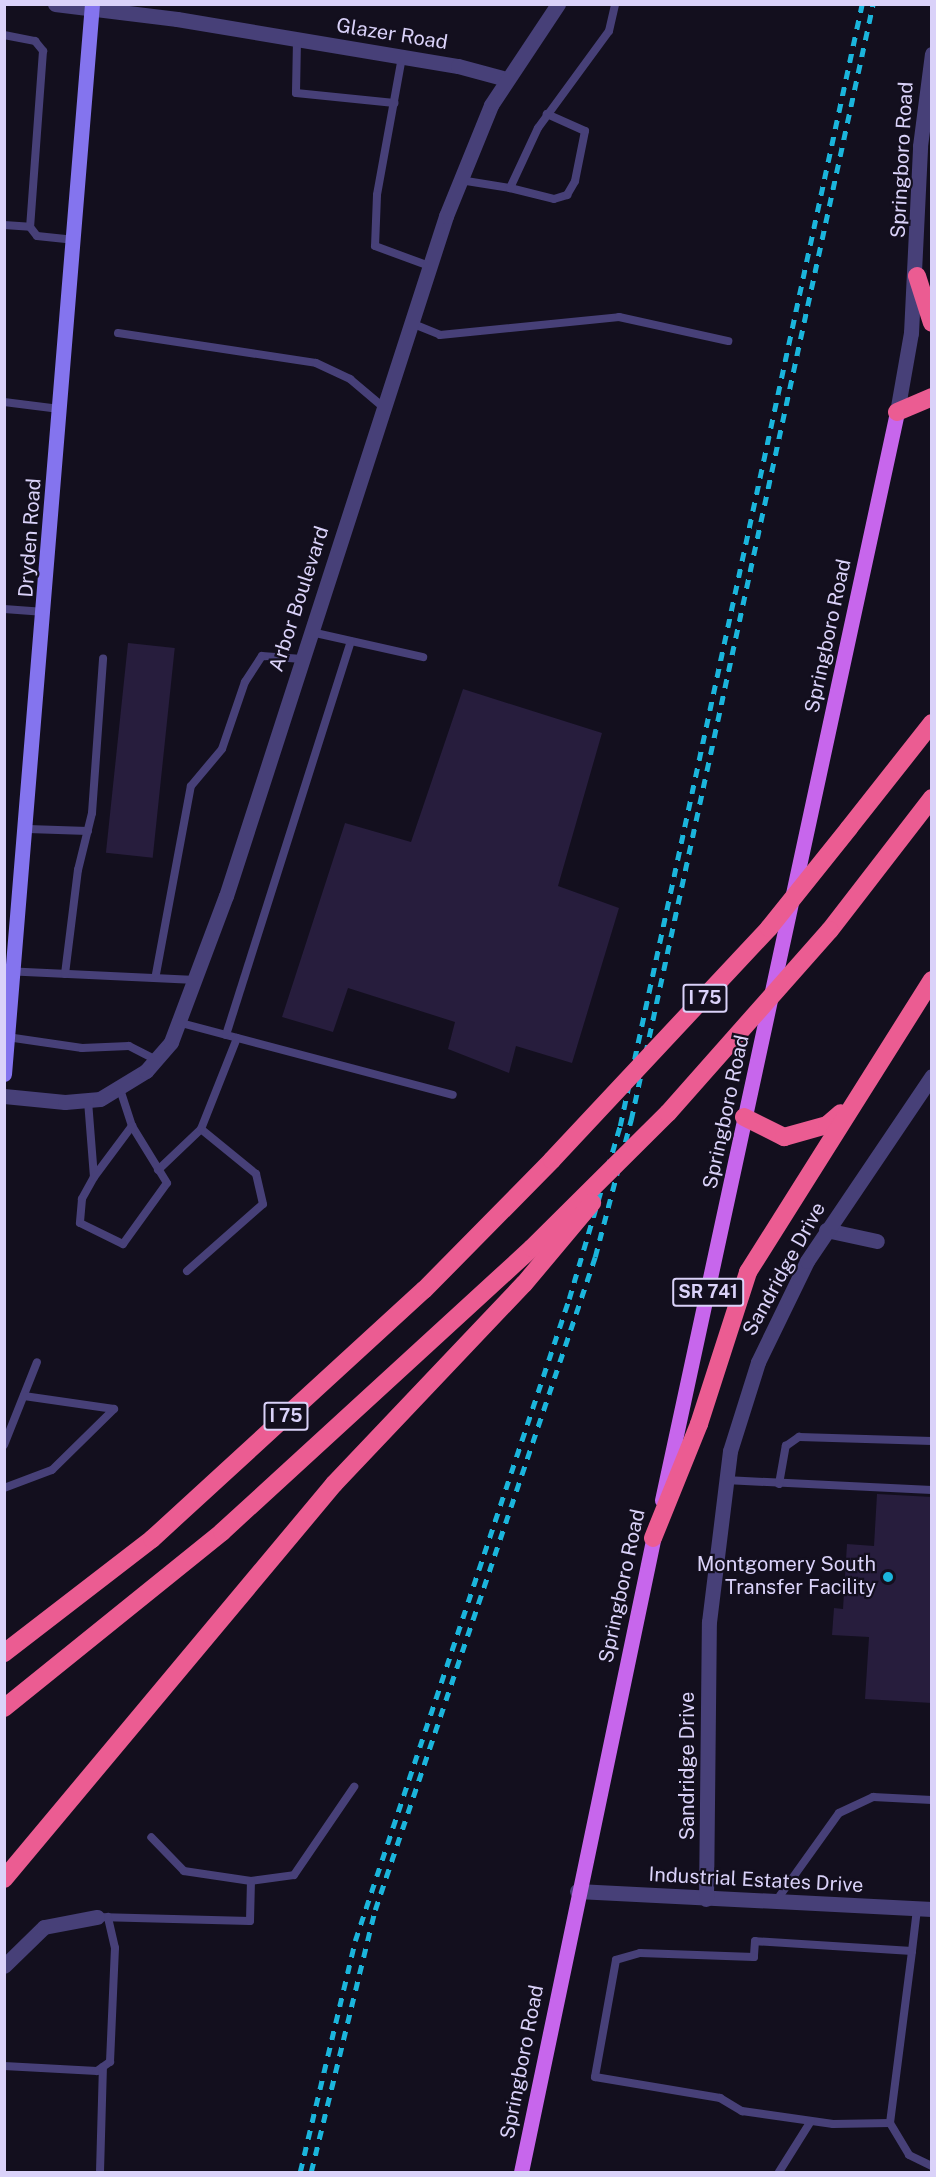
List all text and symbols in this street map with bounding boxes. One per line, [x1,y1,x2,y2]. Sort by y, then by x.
street label: Glazer Road [335,13,449,55]
street label: Springboro Road [886,81,918,239]
street label: Dryden Road [14,478,46,598]
street label: Arbor Boulevard [264,523,334,675]
street label: Springboro Road [800,557,856,715]
road number: I 75 [681,983,729,1013]
street label: Springboro Road [698,1033,754,1191]
street label: Sandridge Drive [737,1198,831,1340]
road number: SR 741 [672,1277,744,1307]
road number: I 75 [262,1401,310,1431]
street label: Springboro Road [594,1507,650,1665]
place label: Montgomery South Transfer Facility [697,1553,876,1600]
marker: Montgomery South Transfer Facility [881,1570,895,1584]
street label: Sandridge Drive [675,1692,699,1840]
street label: Industrial Estates Drive [648,1862,864,1898]
street label: Springboro Road [495,1983,549,2141]

